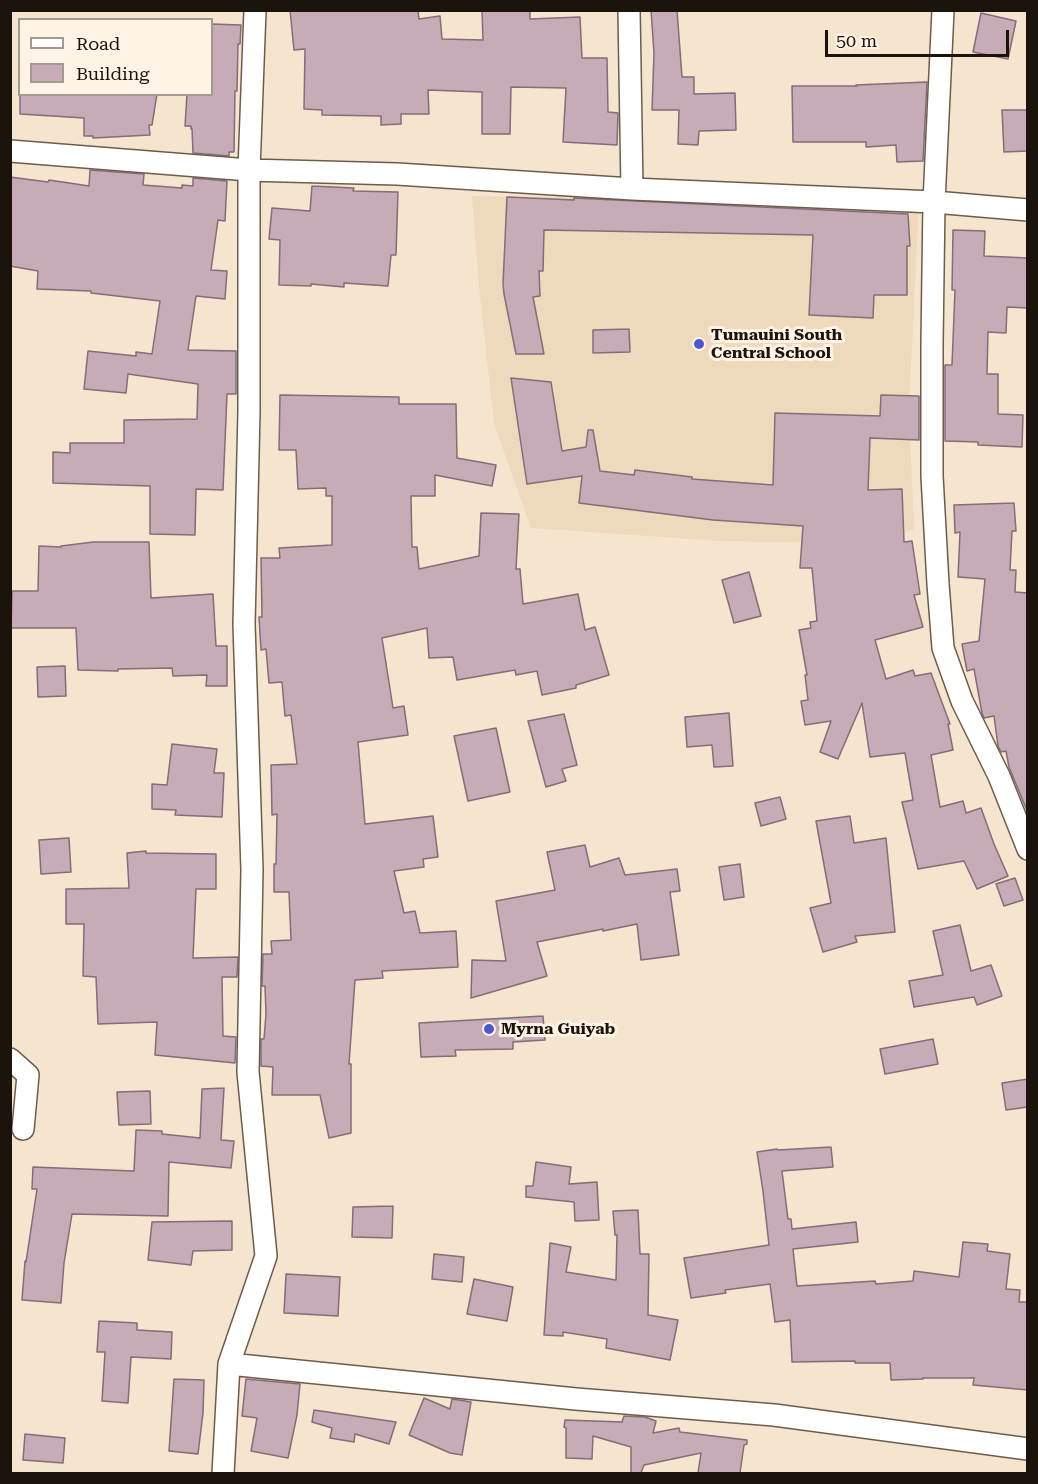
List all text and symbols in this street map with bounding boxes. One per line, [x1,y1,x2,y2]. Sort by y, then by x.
legend [18,18,213,96]
scale bar [828,18,1012,56]
text: 50 m [836,30,877,51]
text: Road [76,33,120,54]
text: Building [76,63,150,84]
place label: Tumauini South Central School [711,325,842,363]
marker: Tumauini South Central School [692,337,706,351]
place label: Myrna Guiyab [501,1019,615,1039]
marker: Myrna Guiyab [482,1022,496,1036]

